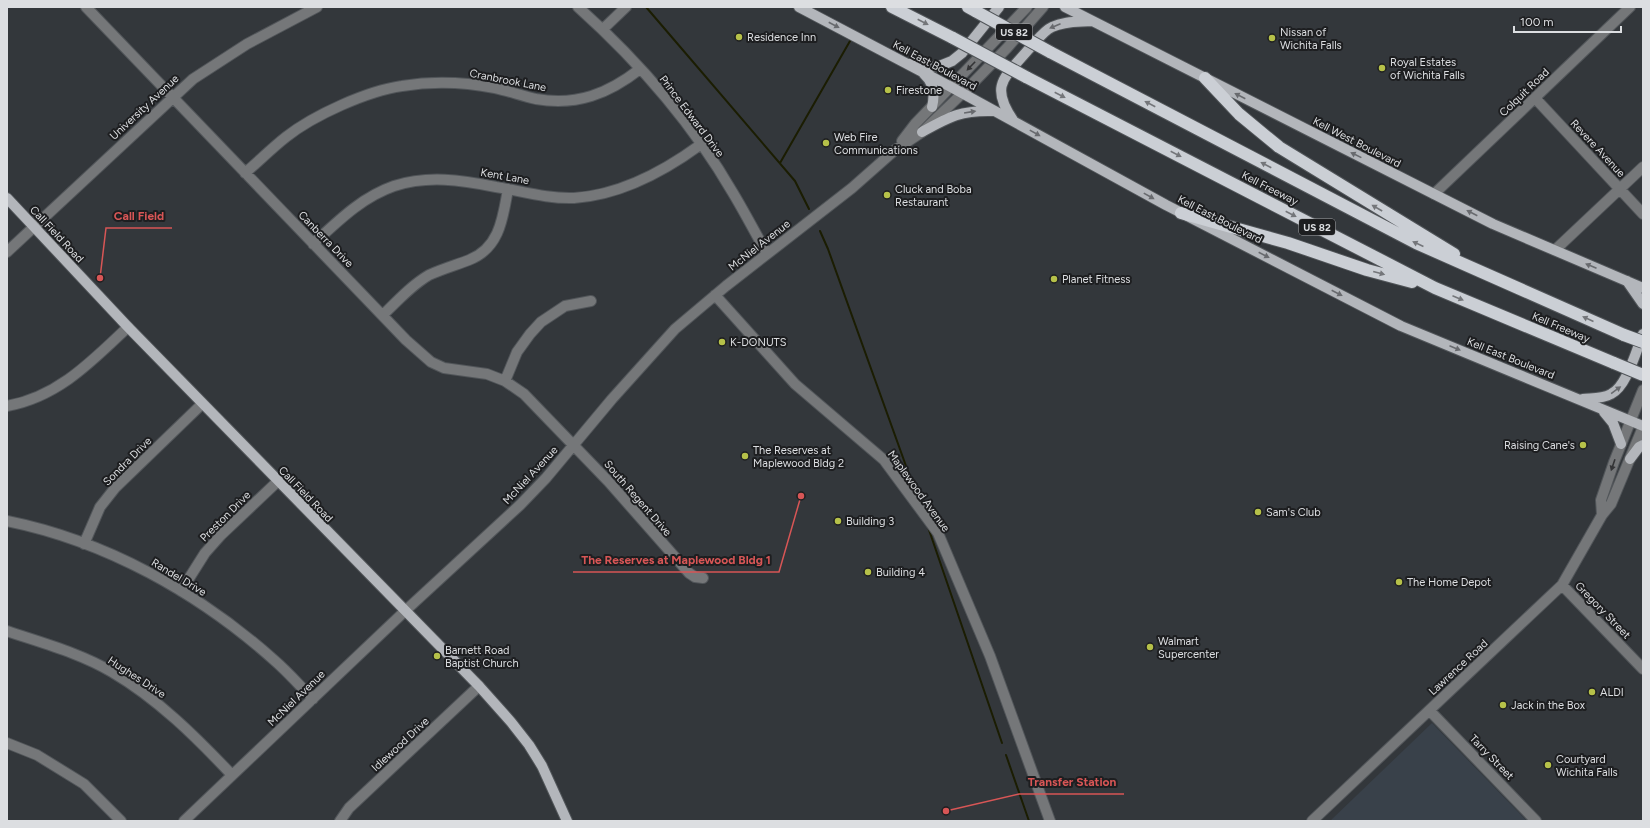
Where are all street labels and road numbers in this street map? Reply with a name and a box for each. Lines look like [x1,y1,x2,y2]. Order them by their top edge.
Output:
road number: US 82 [996,24,1032,40]
street label: Kell East Boulevard [891,38,979,93]
street label: Colquit Road [1497,65,1552,119]
street label: Cranbrook Lane [468,67,547,94]
street label: University Avenue [107,72,181,143]
street label: Prince Edward Drive [657,73,727,160]
street label: Kell West Boulevard [1311,115,1403,170]
street label: Revere Avenue [1568,117,1628,180]
street label: Kent Lane [480,166,530,187]
street label: Kell Freeway [1239,169,1300,208]
street label: Kell East Boulevard [1175,192,1264,246]
street label: Call Field Road [27,203,86,265]
street label: Canberra Drive [295,208,356,270]
street label: McNiel Avenue [726,217,793,274]
road number: US 82 [1299,219,1335,235]
street label: Kell Freeway [1530,309,1592,346]
street label: Kell East Boulevard [1465,335,1556,382]
street label: Sondra Drive [100,434,154,488]
street label: McNiel Avenue [500,444,561,507]
street label: Maplewood Avenue [885,448,952,534]
street label: South Regent Drive [601,458,674,539]
street label: Call Field Road [276,464,336,525]
street label: Preston Drive [197,488,253,544]
street label: Randel Drive [149,556,209,599]
street label: Gregory Street [1572,579,1633,641]
street label: Lawrence Road [1426,637,1490,698]
street label: Hughes Drive [105,654,168,701]
street label: McNiel Avenue [265,668,328,729]
street label: Idlewood Drive [369,715,432,774]
street label: Tarry Street [1467,732,1516,783]

